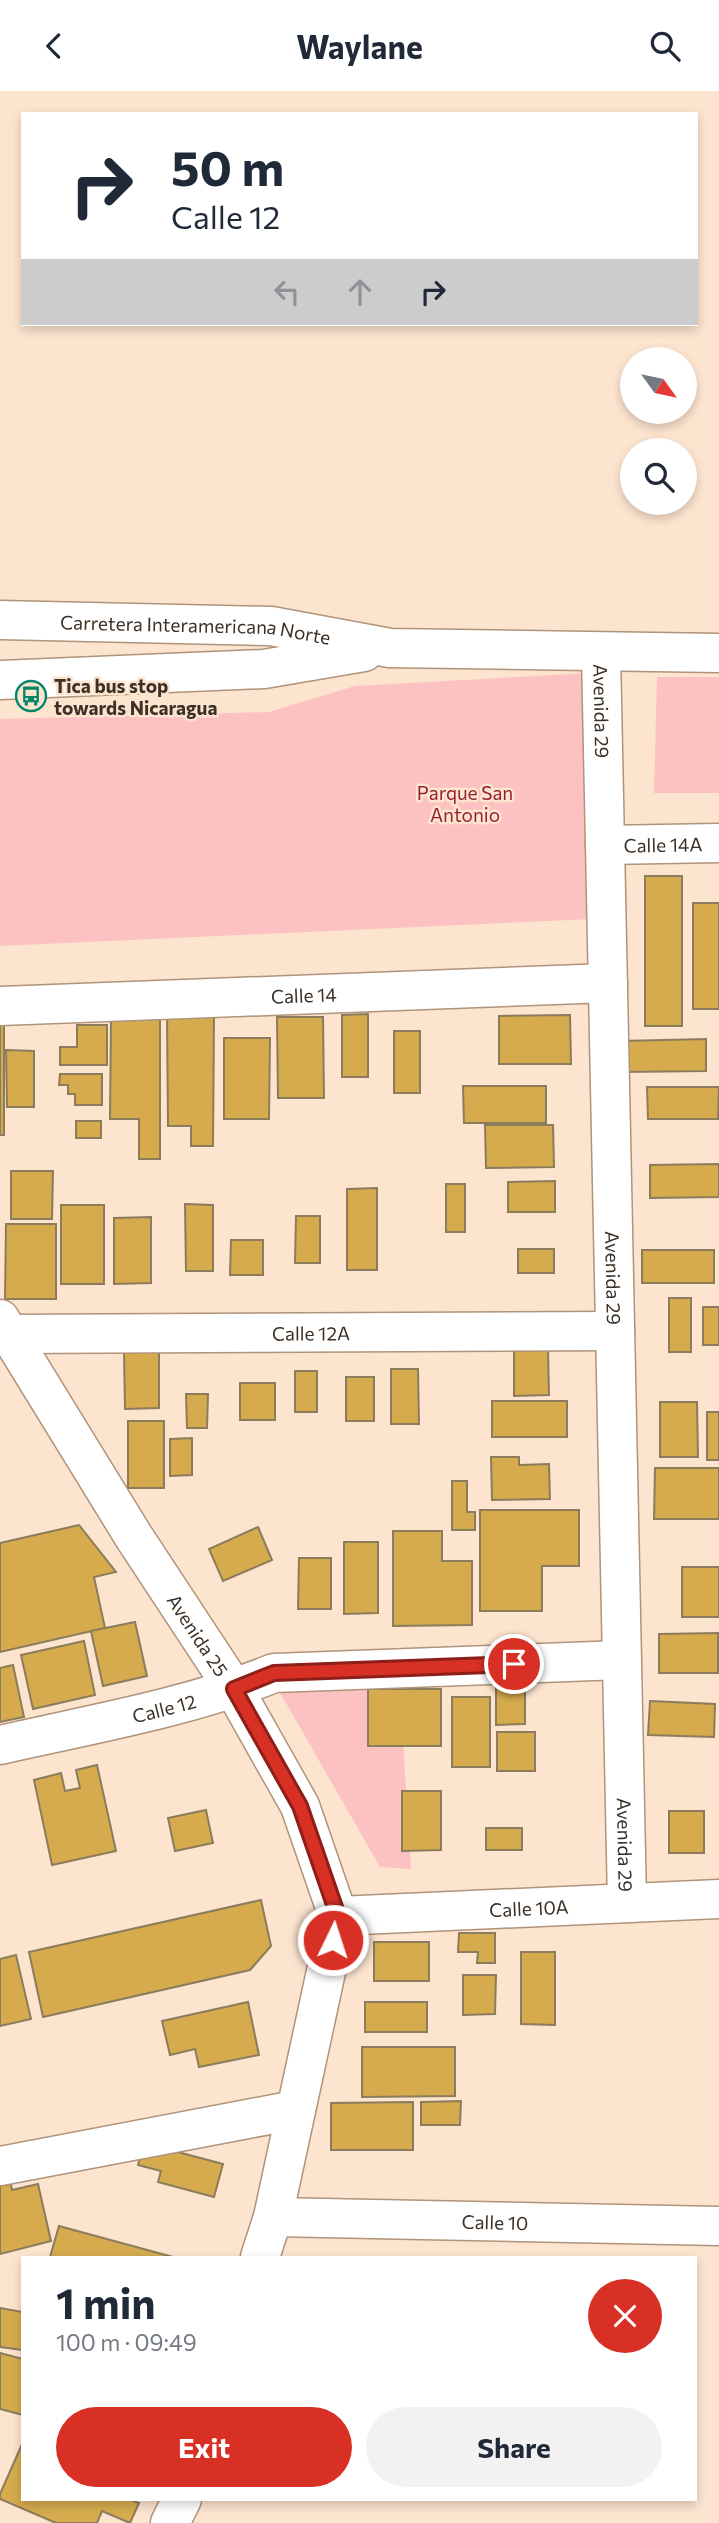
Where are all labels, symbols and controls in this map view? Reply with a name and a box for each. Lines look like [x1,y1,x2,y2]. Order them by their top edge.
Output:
text: Waylane [296,26,423,66]
icon: back [35,27,73,65]
icon: search [646,27,684,65]
text: 50 m [171,136,284,196]
icon: right [56,140,147,231]
text: Calle 12 [171,196,280,236]
icon: left [268,273,306,311]
icon: ahead [341,273,379,311]
icon: right [414,273,452,311]
north arrow [620,347,696,423]
map controls [620,347,697,515]
button: search [620,438,697,515]
street label: Carretera Interamericana Norte [60,610,333,648]
street label: Avenida 29 [590,664,615,758]
place label: Tica bus stop towards Nicaragua [54,674,217,719]
bus stop icon: Tica bus stop towards Nicaragua [14,679,48,713]
park label: Parque San Antonio [417,781,513,826]
street label: Calle 14A [623,832,703,856]
street label: Calle 14 [270,982,337,1007]
street label: Avenida 29 [602,1231,626,1325]
street label: Calle 12A [272,1321,350,1344]
street label: Avenida 25 [163,1589,234,1680]
pin [484,1634,544,1694]
icon: arrive [495,1645,533,1683]
street label: Calle 12 [130,1689,198,1727]
street label: Avenida 29 [613,1797,638,1892]
street label: Calle 10A [489,1894,569,1921]
position arrow [296,1903,370,1977]
street label: Calle 10 [461,2209,529,2234]
text: 1 min [56,2276,156,2328]
button: close [588,2279,662,2353]
text: 100 m · 09:49 [56,2328,197,2356]
button: Exit [56,2407,352,2487]
button: Share [366,2407,662,2487]

